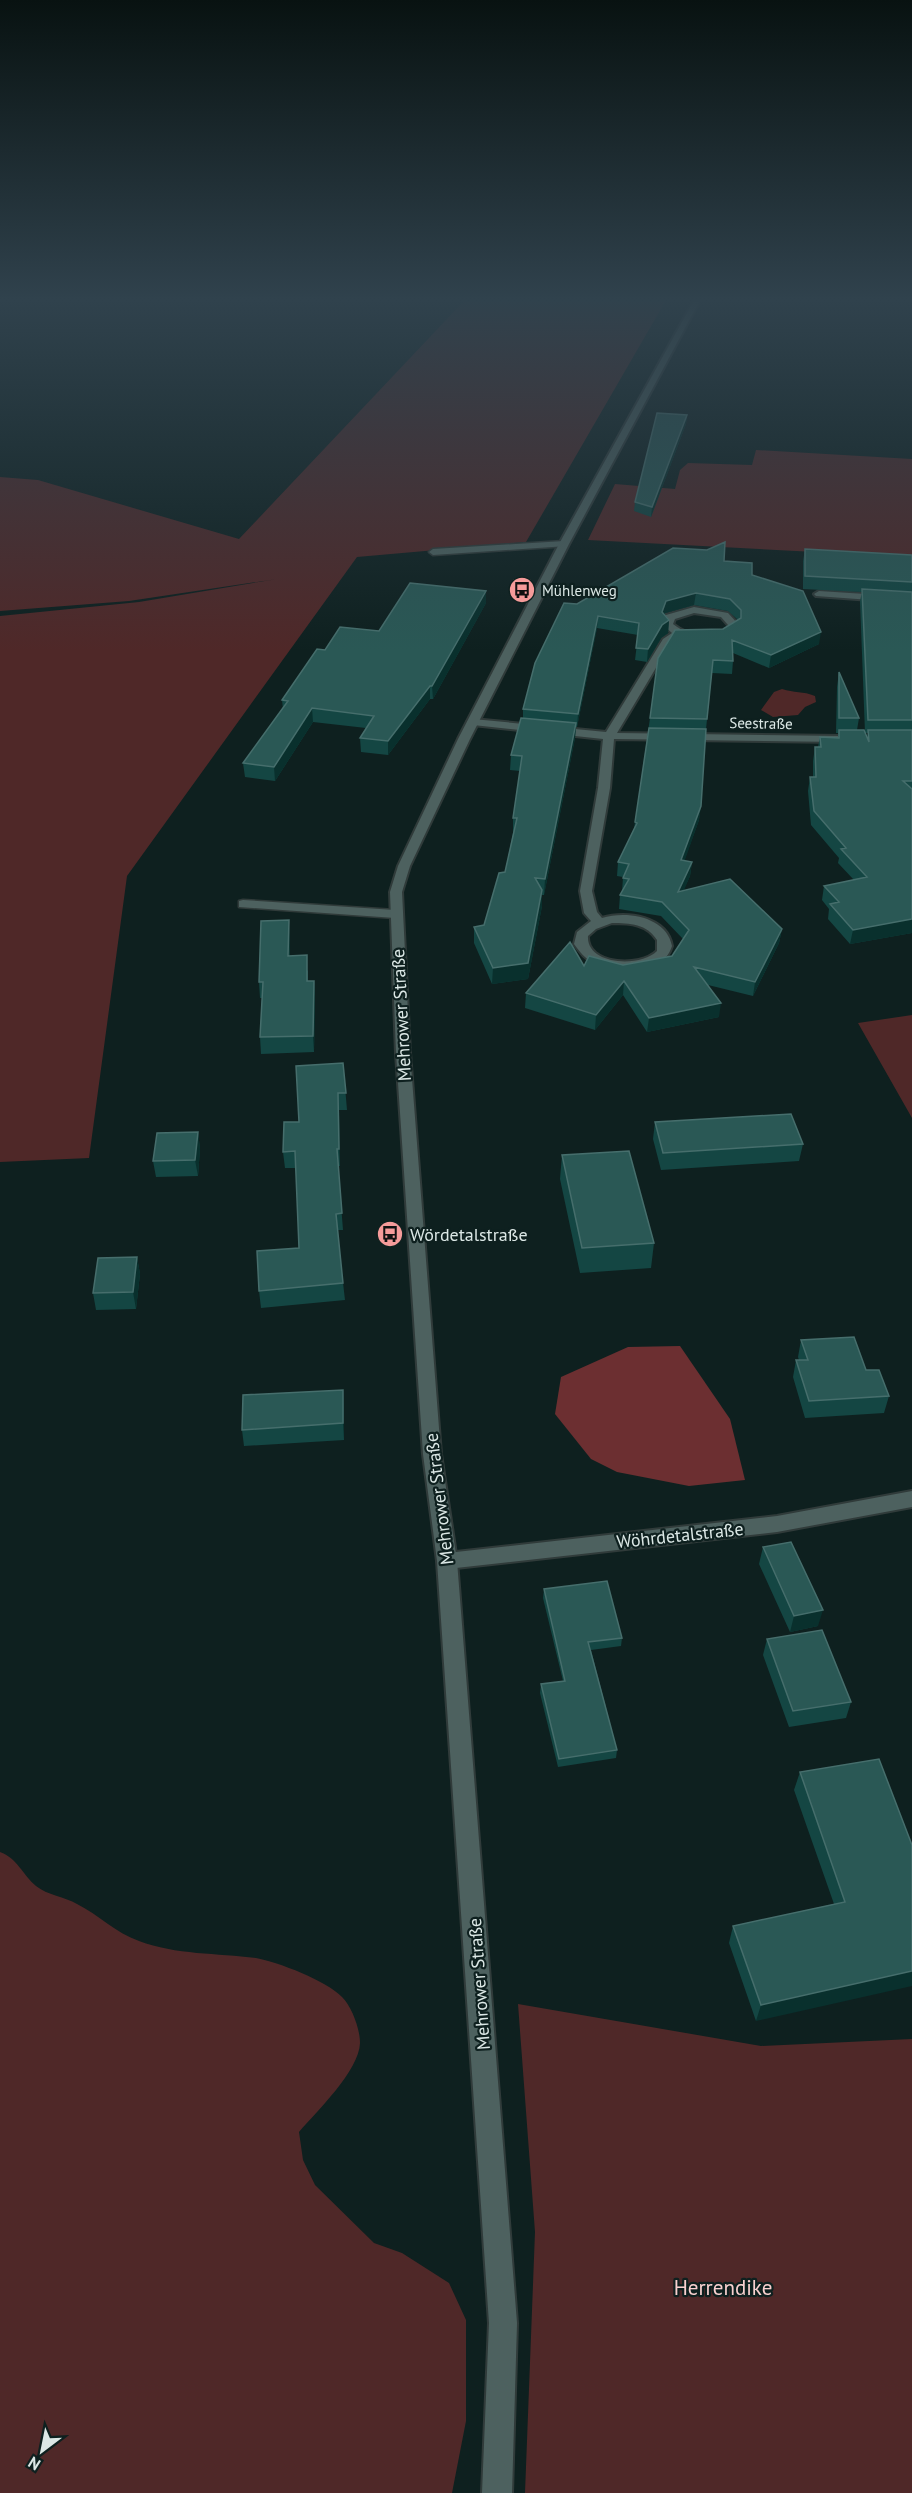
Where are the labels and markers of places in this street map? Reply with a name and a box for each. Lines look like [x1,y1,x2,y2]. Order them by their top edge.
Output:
bus stop icon: Mühlenweg [507,575,537,605]
place label: Mühlenweg [542,581,617,600]
bus stop icon: Wördetalstraße [375,1219,405,1249]
place label: Wördetalstraße [410,1223,528,1246]

